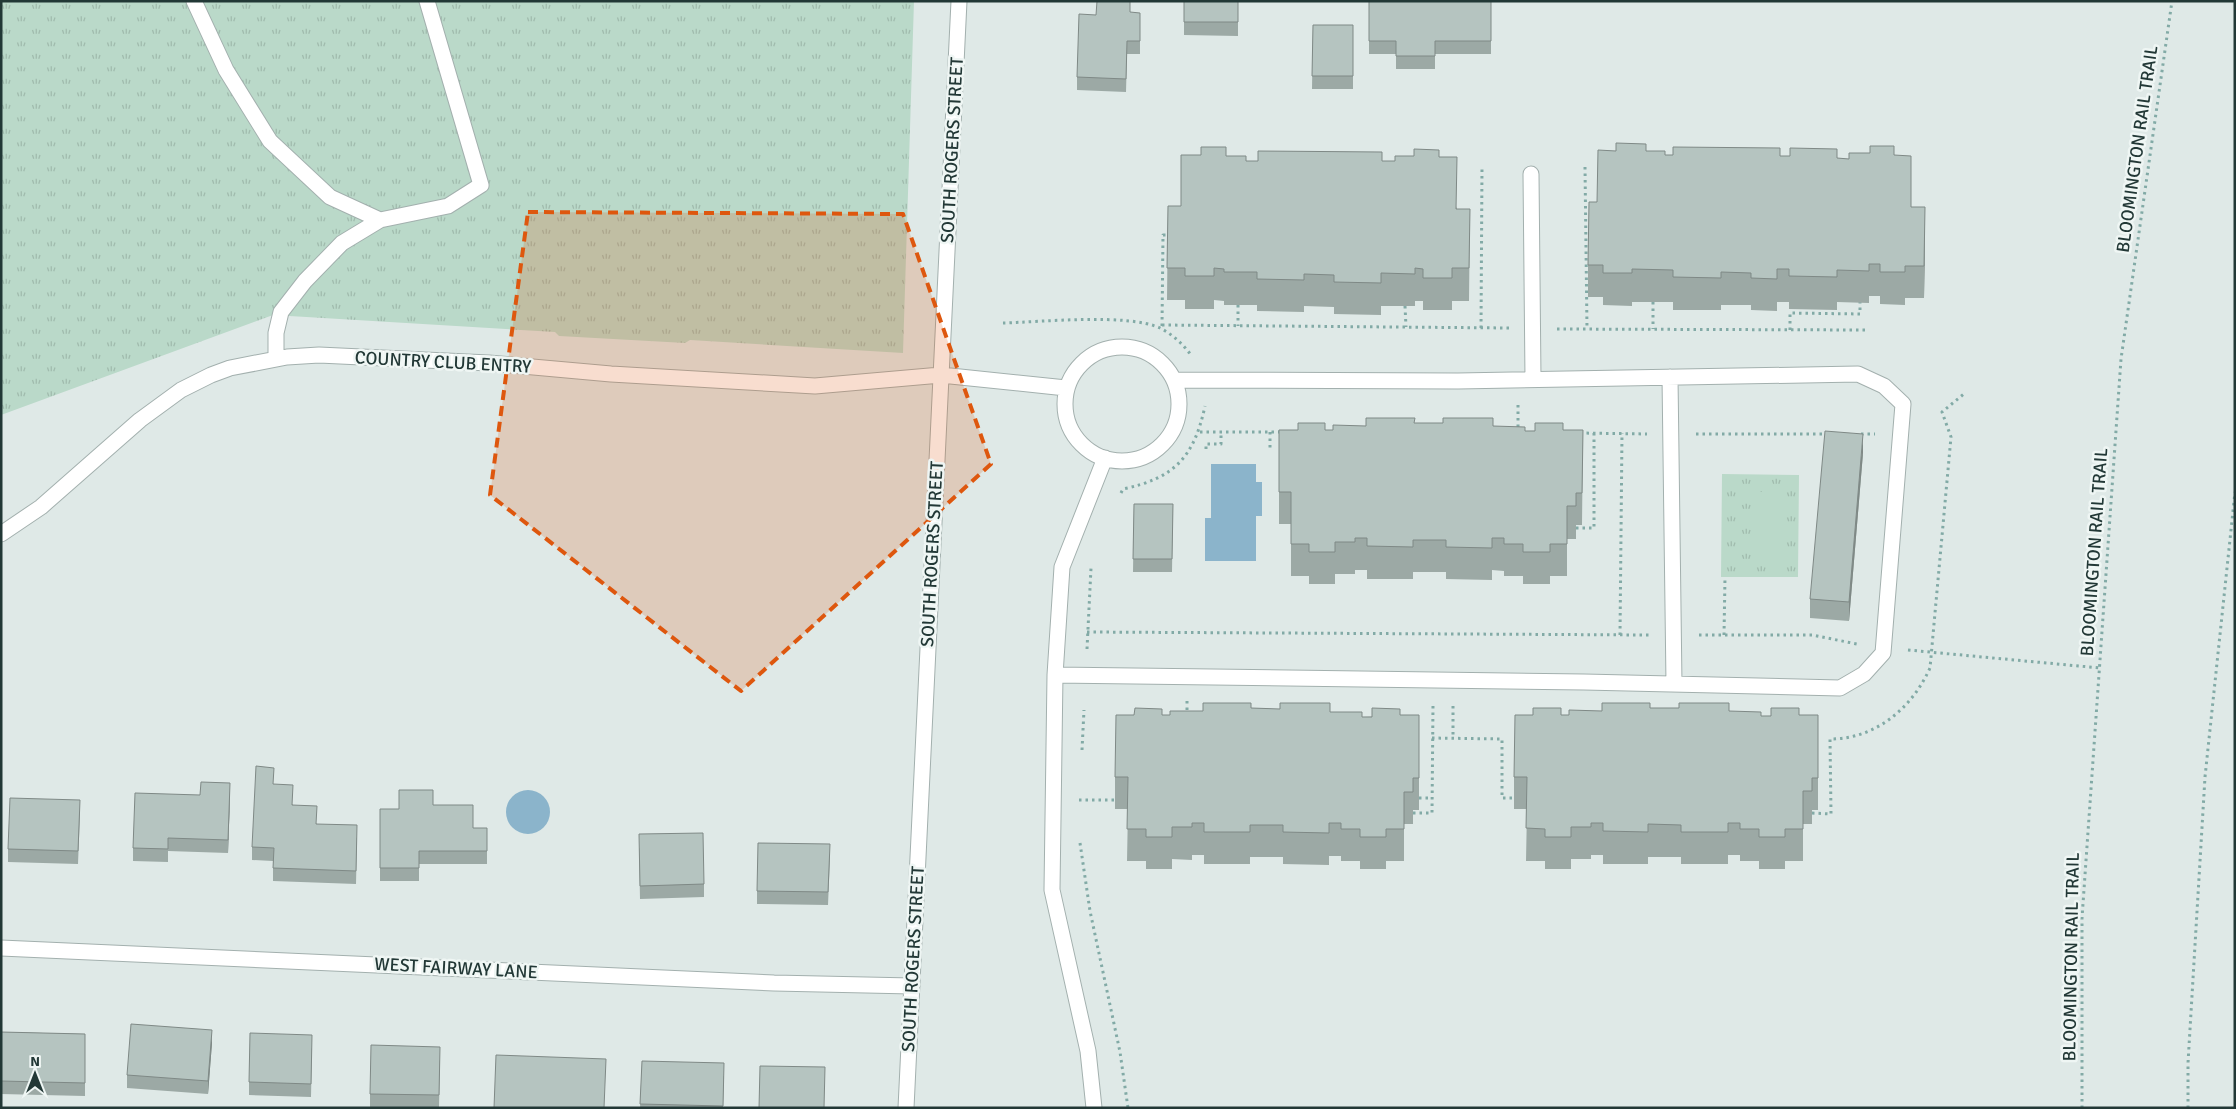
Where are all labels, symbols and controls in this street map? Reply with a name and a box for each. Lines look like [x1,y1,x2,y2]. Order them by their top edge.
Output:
street label: BLOOMINGTON RAIL TRAIL [2112,44,2162,254]
street label: SOUTH ROGERS STREET [936,56,968,244]
street label: COUNTRY CLUB ENTRY [354,346,532,378]
street label: BLOOMINGTON RAIL TRAIL [2076,447,2112,657]
street label: SOUTH ROGERS STREET [916,460,948,648]
street label: BLOOMINGTON RAIL TRAIL [2058,852,2084,1062]
street label: SOUTH ROGERS STREET [897,865,929,1053]
street label: WEST FAIRWAY LANE [374,953,538,983]
north arrow [10,1049,60,1099]
text: N [30,1053,40,1070]

